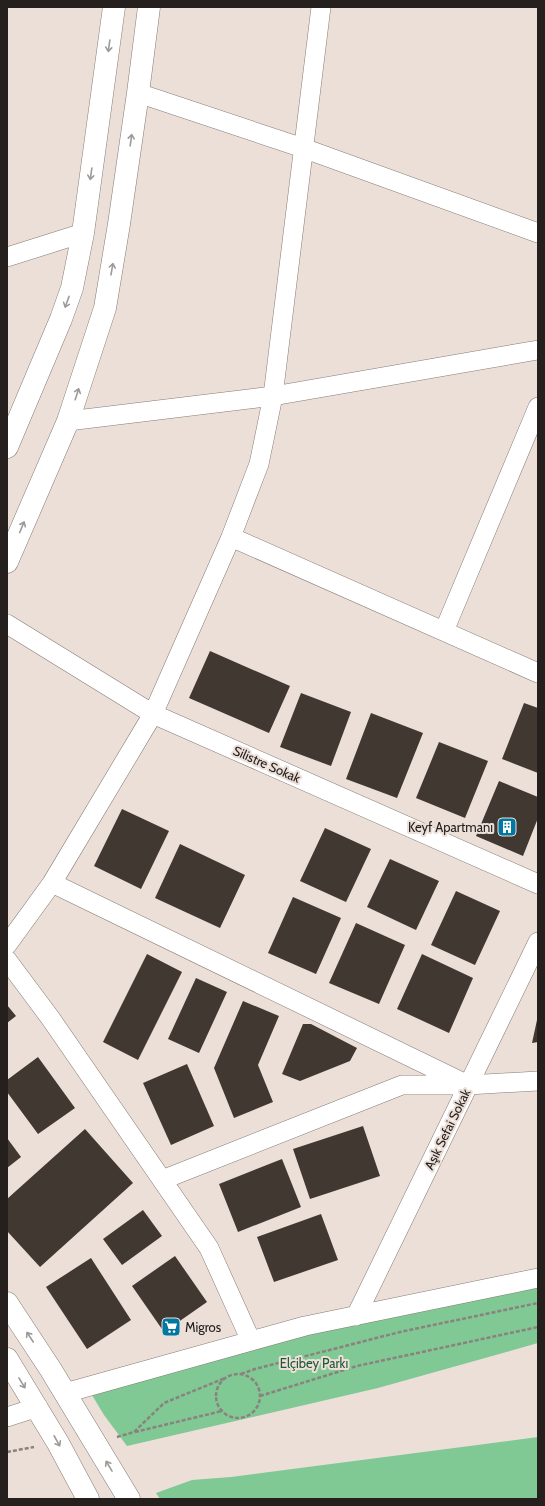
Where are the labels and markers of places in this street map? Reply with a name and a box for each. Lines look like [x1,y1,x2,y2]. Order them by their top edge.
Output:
building icon: Keyf Apartmanı [496,816,518,838]
place label: Keyf Apartmanı [408,819,493,835]
supermarket icon: Migros [160,1316,182,1338]
place label: Migros [185,1319,222,1335]

